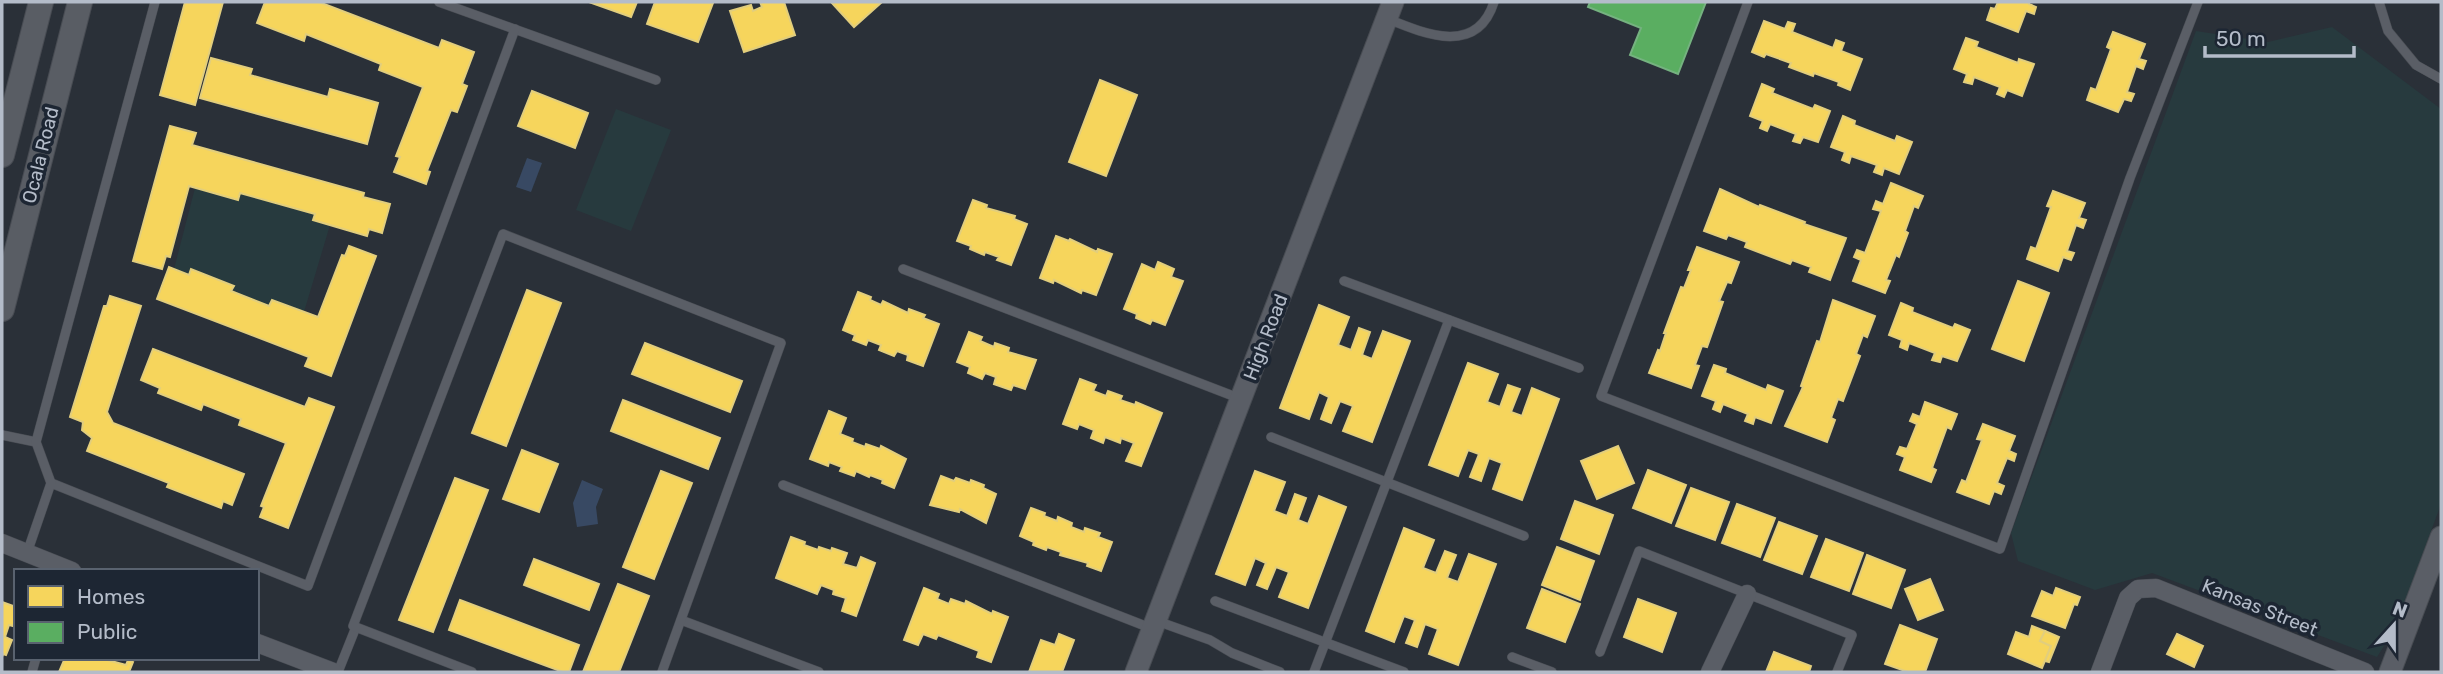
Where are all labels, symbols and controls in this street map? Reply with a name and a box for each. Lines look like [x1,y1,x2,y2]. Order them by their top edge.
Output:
scale bar [2205,14,2354,58]
text: 50 m [2216,26,2266,51]
street label: Ocala Road [17,104,64,206]
street label: High Road [1238,291,1292,384]
legend [14,569,259,660]
street label: Kansas Street [2199,574,2322,641]
text: Homes [77,584,145,609]
north arrow [2359,590,2429,660]
text: N [2389,596,2410,623]
text: Public [77,619,137,644]

